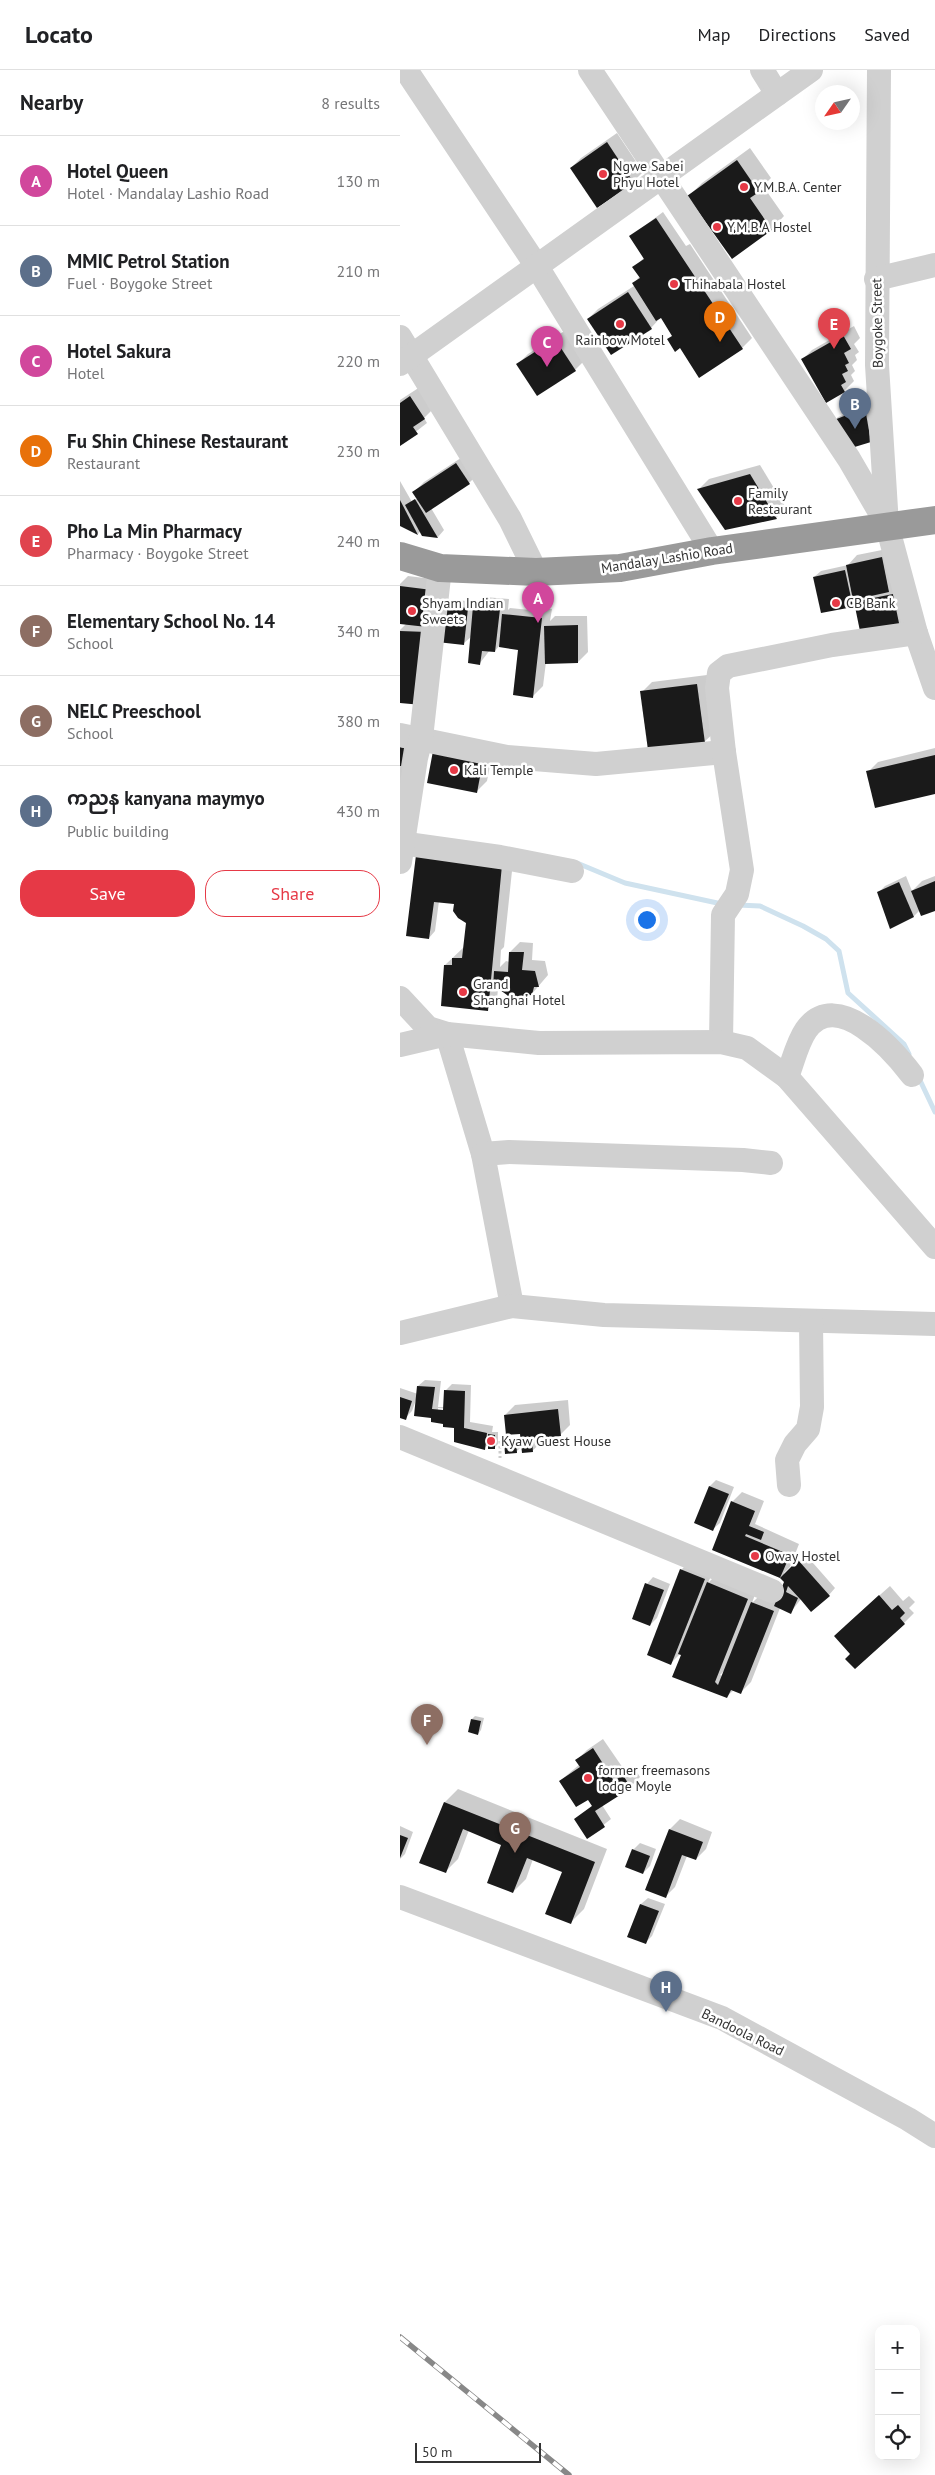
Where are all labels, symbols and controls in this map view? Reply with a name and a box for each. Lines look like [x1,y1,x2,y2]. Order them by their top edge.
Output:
text: Locato [25,19,93,50]
text: Map [698,23,730,46]
text: Directions [758,23,836,46]
text: Saved [864,23,910,46]
north arrow [815,85,860,130]
text: Nearby [20,89,83,116]
text: 8 results [321,93,380,113]
place label: Ngwe Sabei Phyu Hotel [613,157,684,191]
text: Hotel Queen [67,159,168,183]
marker: Ngwe Sabei Phyu Hotel [597,168,609,180]
text: A [31,171,41,191]
text: 130 m [337,171,380,191]
place label: Y.M.B.A. Center [754,178,842,196]
marker: Y.M.B.A. Center [738,181,750,193]
text: Hotel · Mandalay Lashio Road [67,183,269,203]
place label: Y.M.B.A Hostel [727,218,812,236]
marker: Y.M.B.A Hostel [711,221,723,233]
text: MMIC Petrol Station [67,249,230,273]
text: B [31,261,41,281]
text: 210 m [337,261,380,281]
text: Fuel · Boygoke Street [67,273,212,293]
place label: Thihabala Hostel [684,275,786,293]
marker: Thihabala Hostel [668,278,680,290]
street label: Boygoke Street [867,278,887,368]
pin: D [704,301,736,342]
pin: E [818,308,850,349]
marker: Rainbow Motel [614,318,626,330]
pin: C [531,326,563,367]
place label: Rainbow Motel [575,331,665,349]
text: Hotel Sakura [67,339,171,363]
text: C [32,351,40,371]
text: 220 m [337,351,380,371]
text: Hotel [67,363,104,383]
pin: B [839,388,871,429]
text: Fu Shin Chinese Restaurant [67,429,288,453]
text: D [31,441,41,461]
text: 230 m [337,441,380,461]
text: Restaurant [67,453,140,473]
place label: Family Restaurant [748,484,812,518]
marker: Family Restaurant [732,495,744,507]
text: Pho La Min Pharmacy [67,519,242,543]
text: E [32,531,40,551]
text: 240 m [337,531,380,551]
street label: Mandalay Lashio Road [600,539,734,577]
text: Pharmacy · Boygoke Street [67,543,249,563]
pin: A [522,582,554,623]
place label: Shyam Indian Sweets [422,594,503,628]
place label: CB Bank [846,594,896,612]
marker: CB Bank [830,597,842,609]
marker: Shyam Indian Sweets [406,605,418,617]
text: Elementary School No. 14 [67,609,275,633]
text: F [32,621,40,641]
text: 340 m [337,621,380,641]
text: School [67,633,113,653]
text: NELC Preeschool [67,699,201,723]
text: G [31,711,41,731]
text: 380 m [337,711,380,731]
text: School [67,723,113,743]
place label: Kali Temple [464,761,533,779]
marker: Kali Temple [448,764,460,776]
text: ကညန kanyana maymyo [67,786,265,810]
text: H [31,801,41,821]
text: 430 m [337,801,380,821]
text: Public building [67,821,169,841]
button: Save [20,870,195,917]
button: Share [205,870,380,917]
your location [634,907,660,933]
place label: Grand Shanghai Hotel [473,975,565,1009]
marker: Grand Shanghai Hotel [457,986,469,998]
place label: Kyaw Guest House [501,1432,611,1450]
marker: Kyaw Guest House [485,1435,497,1447]
place label: Oway Hostel [765,1547,840,1565]
marker: Oway Hostel [749,1550,761,1562]
pin: F [411,1704,443,1745]
place label: former freemasons lodge Moyle [598,1761,710,1795]
marker: former freemasons lodge Moyle [582,1772,594,1784]
pin: G [499,1812,531,1853]
pin: H [650,1971,682,2012]
street label: Bandoola Road [699,2004,787,2060]
map controls [875,2325,920,2460]
button: + [875,2325,920,2370]
button: − [875,2370,920,2415]
button: locate [875,2415,920,2460]
scale bar [415,2440,541,2463]
text: 50 m [422,2443,452,2461]

